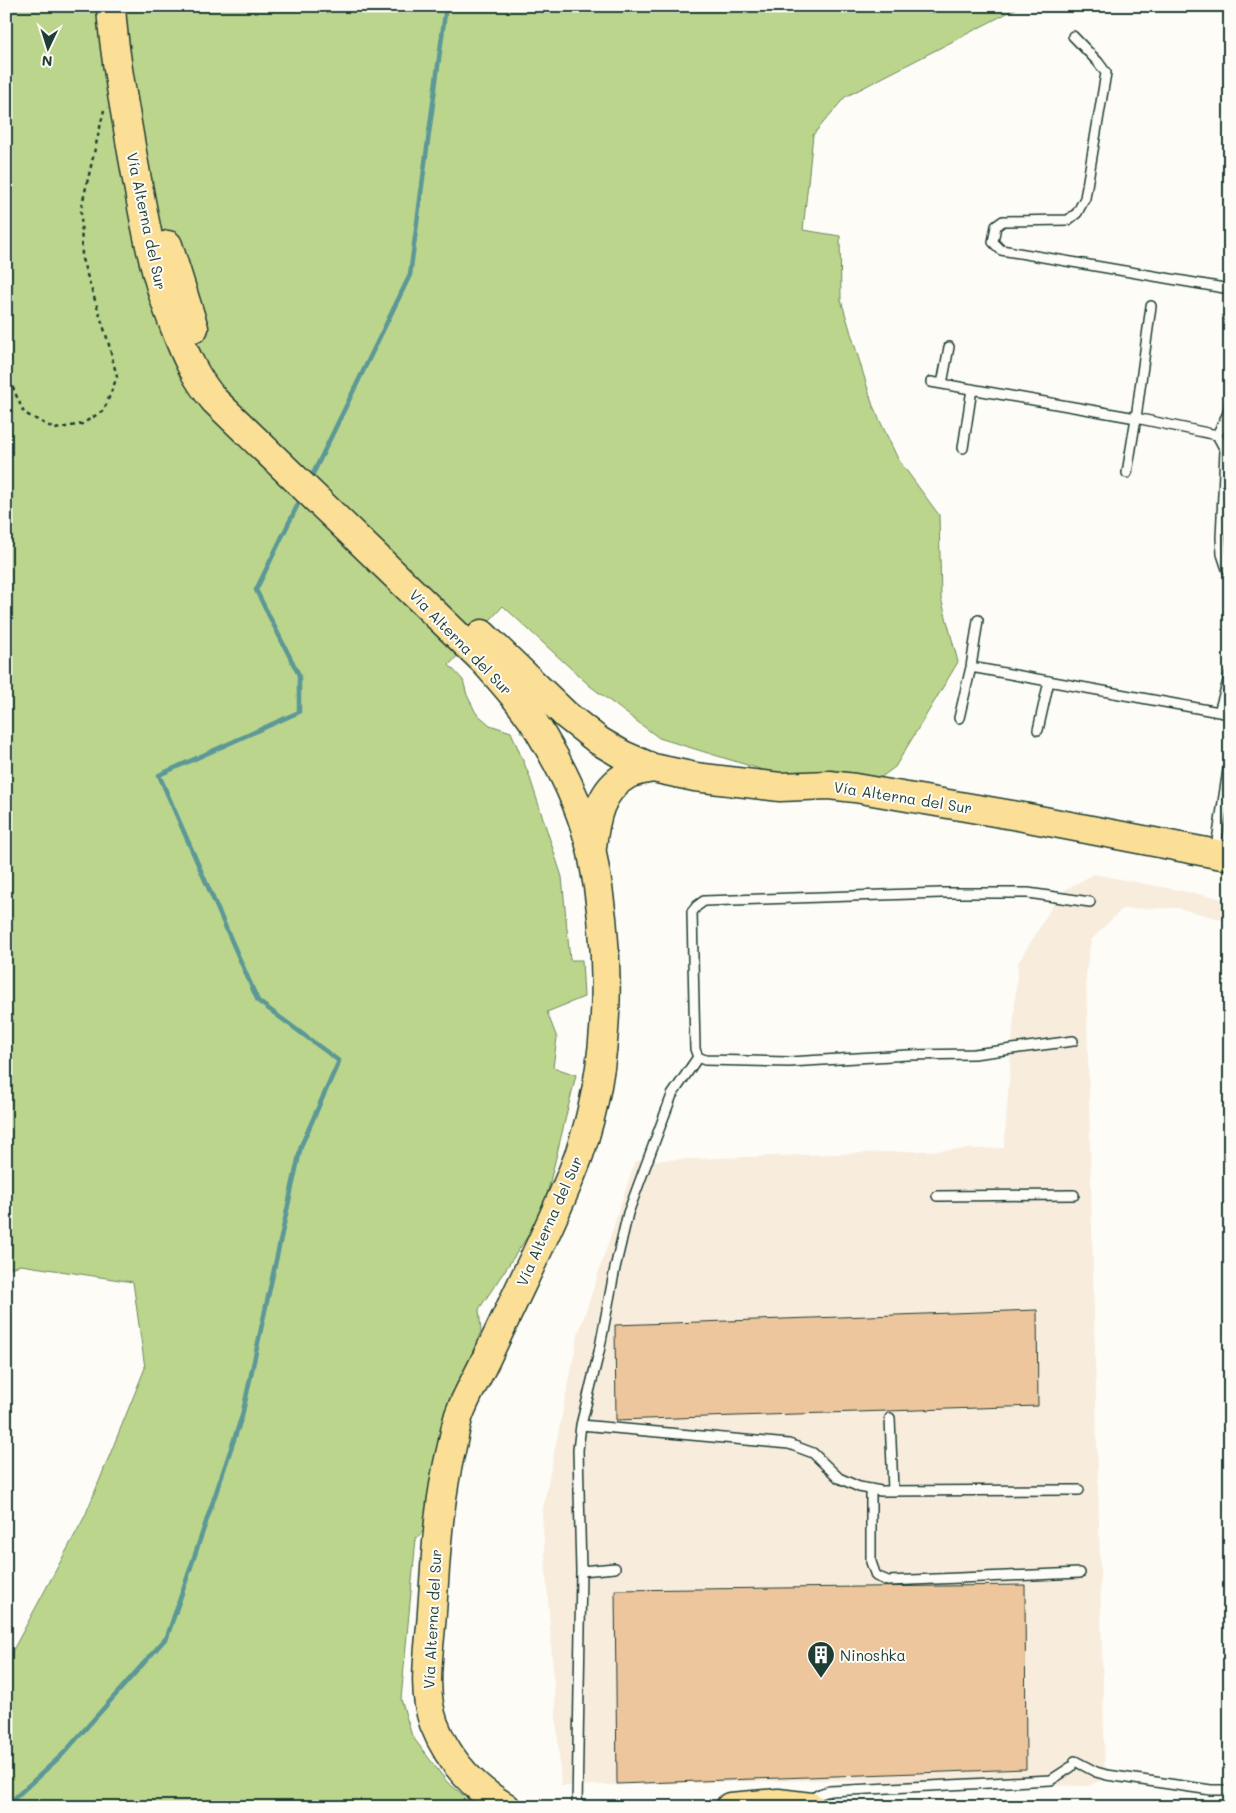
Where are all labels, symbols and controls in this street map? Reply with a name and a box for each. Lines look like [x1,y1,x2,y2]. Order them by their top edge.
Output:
north arrow [22,22,72,72]
text: N [41,52,53,71]
street label: Vía Alterna del Sur [123,150,171,292]
street label: Vía Alterna del Sur [405,585,517,699]
street label: Vía Alterna del Sur [832,776,974,818]
street label: Vía Alterna del Sur [511,1153,587,1289]
street label: Vía Alterna del Sur [418,1549,446,1689]
building icon: Ninoshka [806,1640,836,1679]
place label: Ninoshka [840,1645,906,1665]

